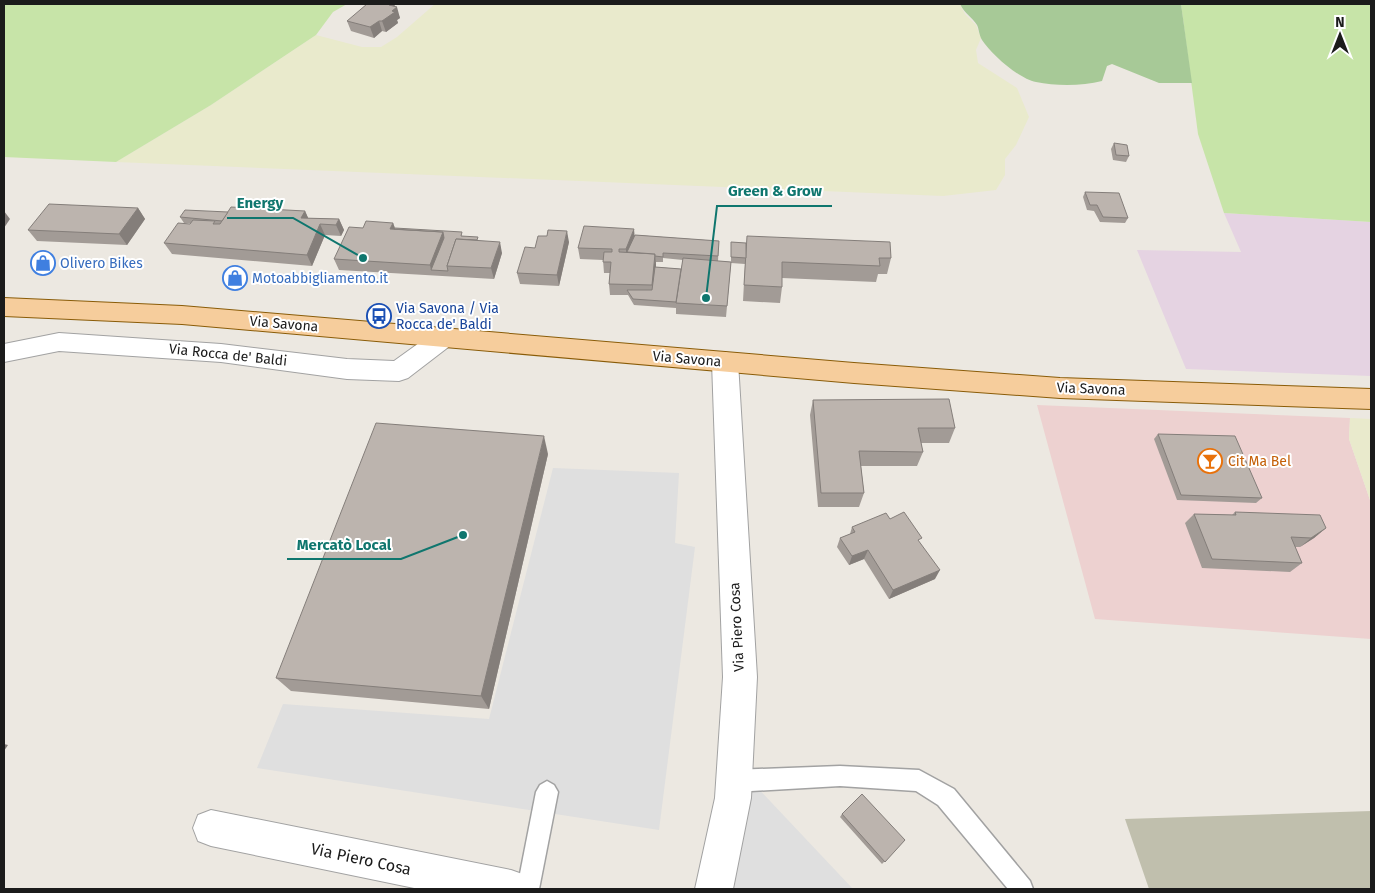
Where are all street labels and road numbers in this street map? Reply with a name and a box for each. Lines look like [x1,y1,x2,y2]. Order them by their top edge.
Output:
street label: Via Savona [249,313,319,335]
street label: Via Rocca de' Baldi [168,340,288,370]
street label: Via Savona [652,348,722,370]
street label: Via Savona [1056,379,1126,399]
street label: Via Piero Cosa [726,582,748,672]
street label: Via Piero Cosa [309,839,413,879]

